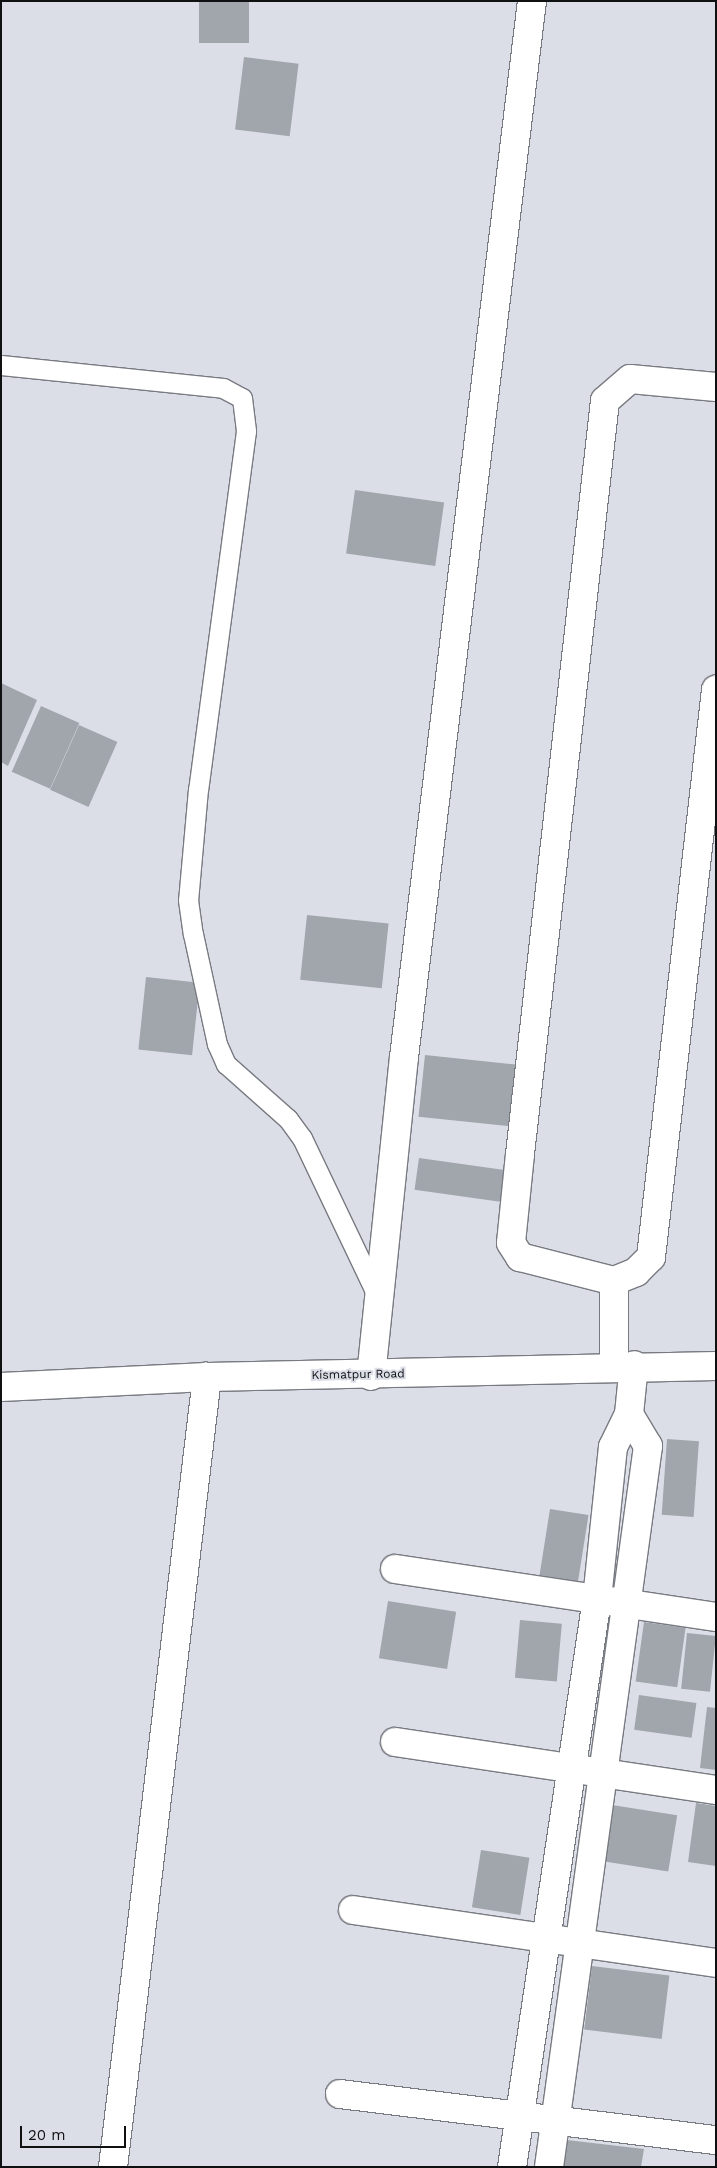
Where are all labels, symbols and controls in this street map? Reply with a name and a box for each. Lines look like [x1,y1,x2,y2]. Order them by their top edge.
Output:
street label: Kismatpur Road [311,1367,405,1383]
scale bar [22,2116,129,2148]
text: 20 m [28,2126,66,2144]

